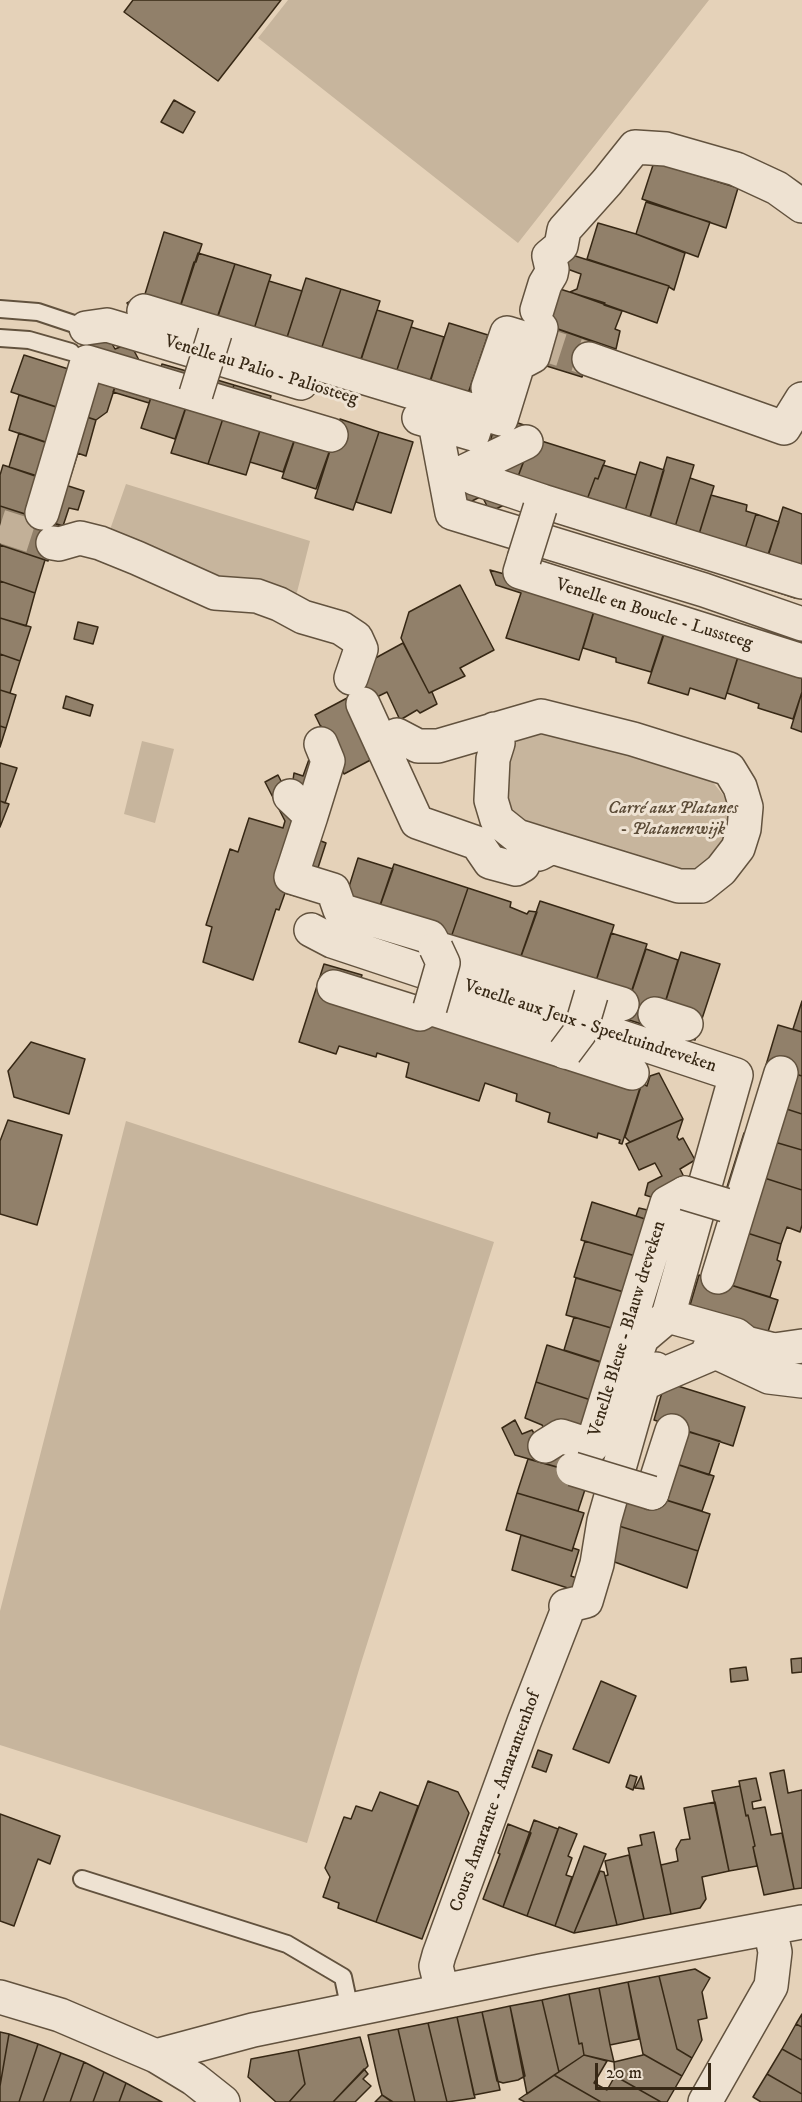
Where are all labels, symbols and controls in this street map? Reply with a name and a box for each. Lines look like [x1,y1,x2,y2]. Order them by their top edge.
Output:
street label: Venelle au Palio - Paliosteeg [162,331,360,411]
street label: Venelle en Boucle - Lussteeg [553,575,755,655]
park label: Carré aux Platanes - Platanenwijk [608,798,738,840]
street label: Venelle aux Jeux - Speeltuindreveken [461,976,719,1078]
street label: Venelle Bleue - Blauw dreveken [585,1219,671,1439]
street label: Cours Amarante - Amarantenhof [446,1689,546,1915]
scale bar [598,2051,714,2089]
text: 20 m [606,2062,642,2084]

